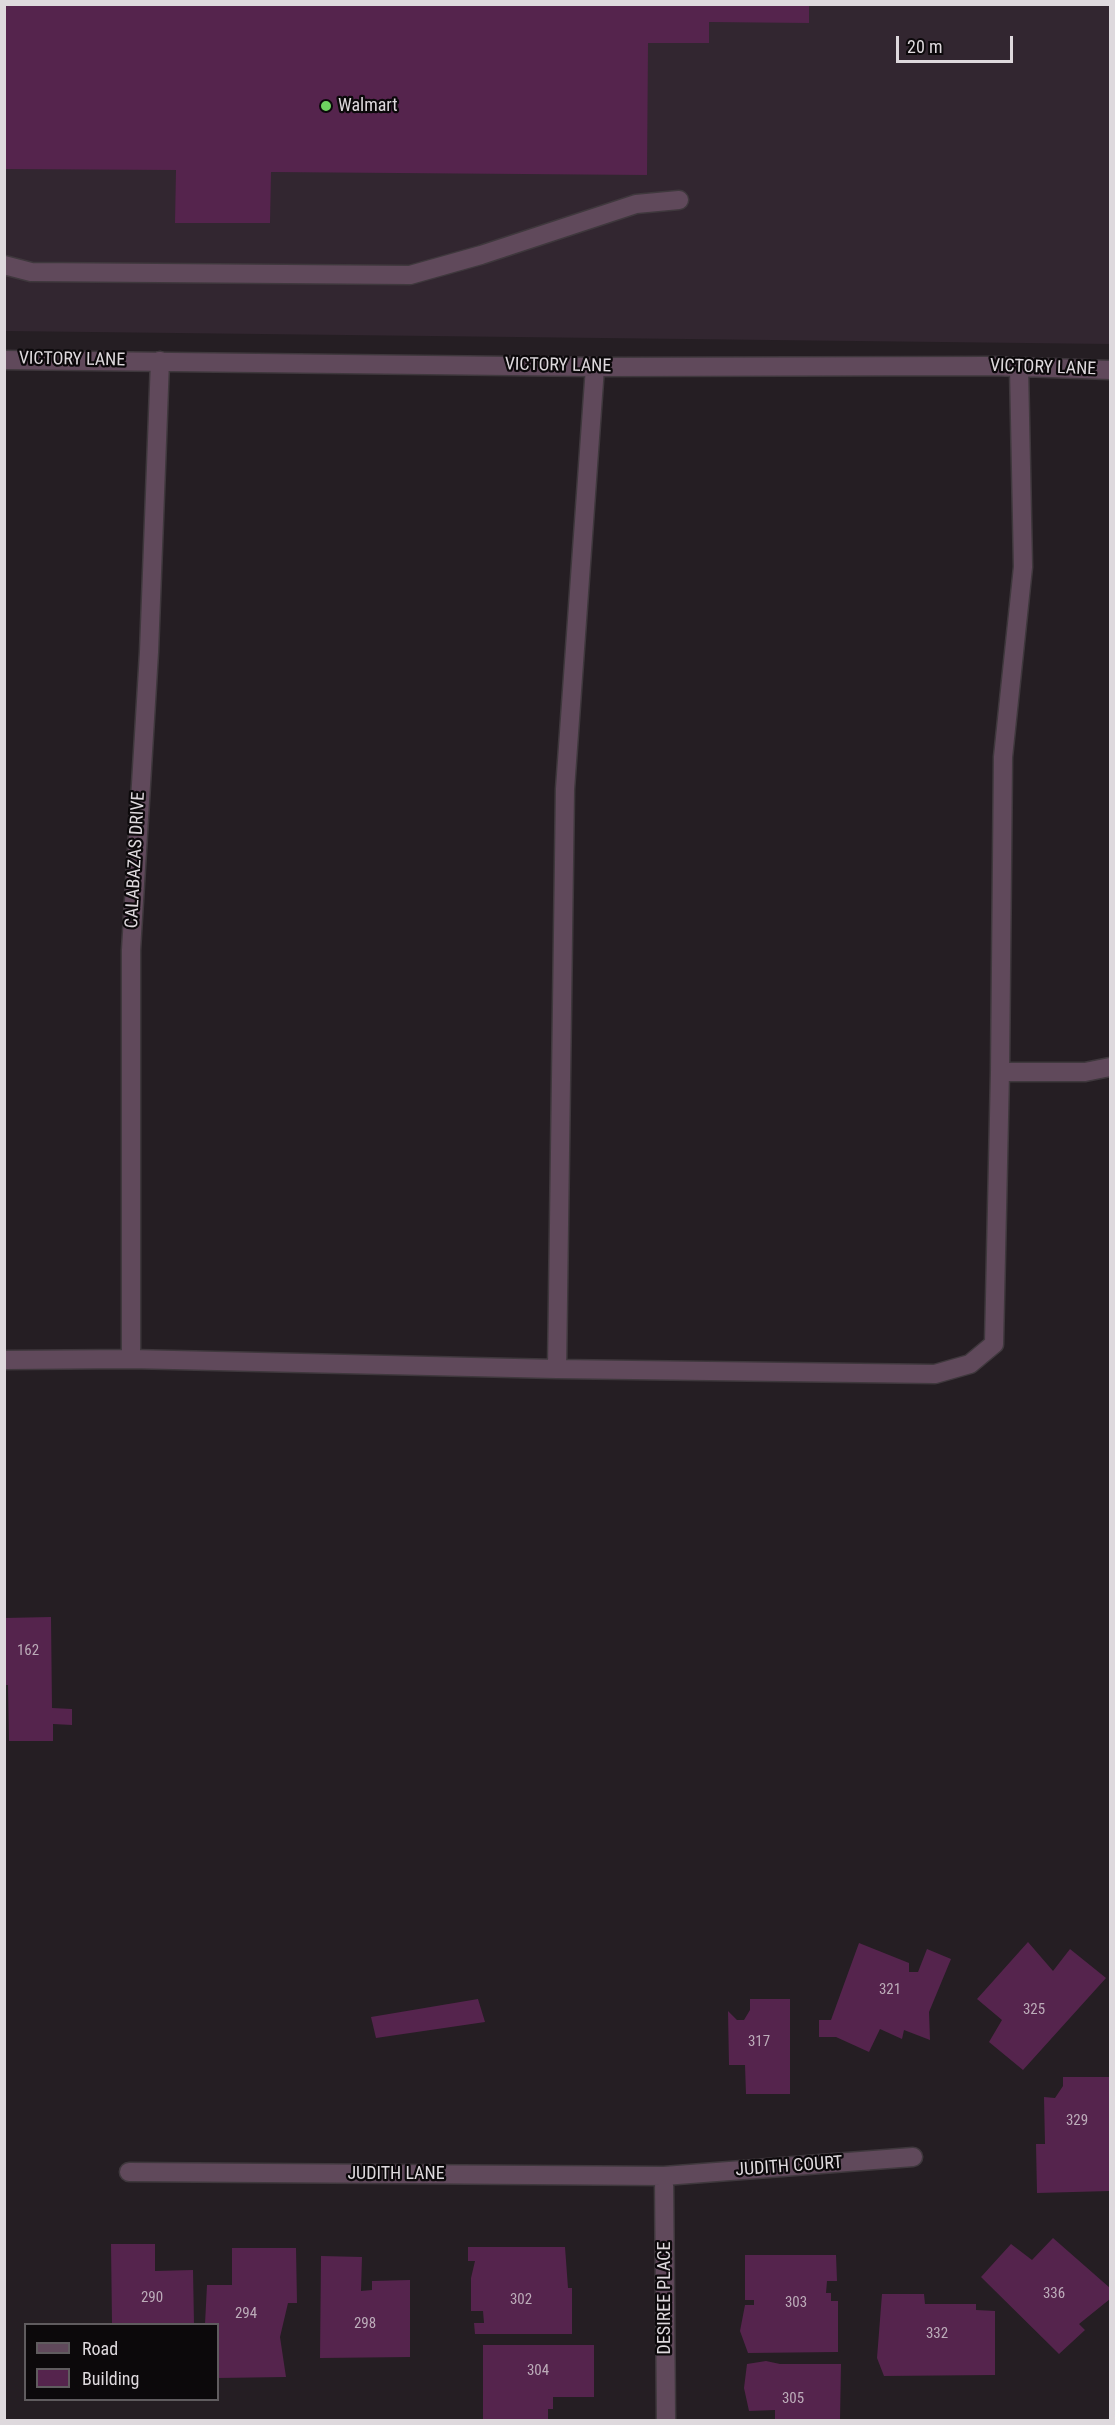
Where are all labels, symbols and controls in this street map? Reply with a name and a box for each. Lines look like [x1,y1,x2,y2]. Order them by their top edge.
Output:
scale bar [899,24,1016,62]
text: 20 m [907,36,942,57]
place label: Walmart [338,95,398,117]
marker: Walmart [319,99,333,113]
street label: VICTORY LANE [19,348,125,372]
street label: VICTORY LANE [505,354,611,378]
street label: VICTORY LANE [989,355,1097,381]
street label: CALABAZAS DRIVE [122,791,150,929]
house number: 162 [17,1642,39,1660]
house number: 321 [879,1981,901,1999]
house number: 325 [1023,2001,1045,2019]
house number: 317 [748,2033,770,2051]
house number: 329 [1066,2112,1088,2130]
street label: JUDITH COURT [735,2152,843,2182]
street label: JUDITH LANE [347,2163,445,2185]
street label: DESIREE PLACE [654,2242,676,2354]
house number: 336 [1043,2285,1065,2303]
house number: 290 [141,2289,163,2307]
house number: 302 [510,2291,532,2309]
house number: 303 [785,2294,807,2312]
house number: 294 [235,2305,257,2323]
house number: 298 [354,2315,376,2333]
legend [24,2323,219,2401]
house number: 332 [926,2325,948,2343]
text: Road [82,2338,118,2359]
house number: 304 [527,2362,549,2380]
text: Building [82,2368,139,2389]
house number: 305 [782,2390,804,2408]

